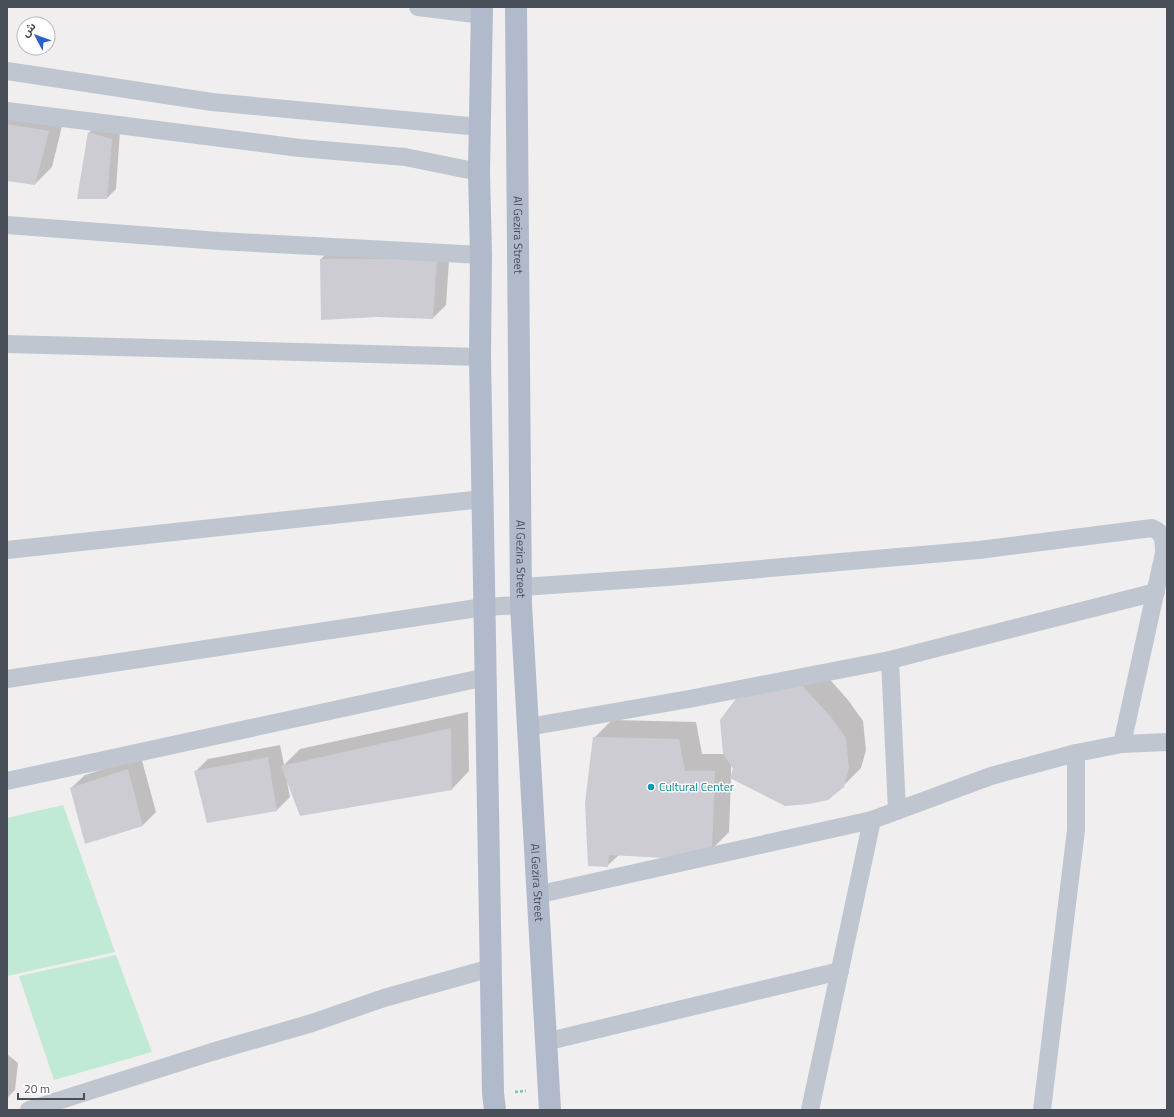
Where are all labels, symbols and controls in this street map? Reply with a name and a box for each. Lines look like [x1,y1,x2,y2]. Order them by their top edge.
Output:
north arrow [16,16,56,56]
text: ش [17,19,39,40]
street label: Al Gezira Street [509,196,528,275]
street label: Al Gezira Street [511,520,531,599]
place label: Cultural Center [659,777,734,796]
marker: Cultural Center [646,782,656,792]
street label: Al Gezira Street [526,843,549,923]
scale bar [18,1075,84,1101]
text: 20 m [24,1079,50,1098]

